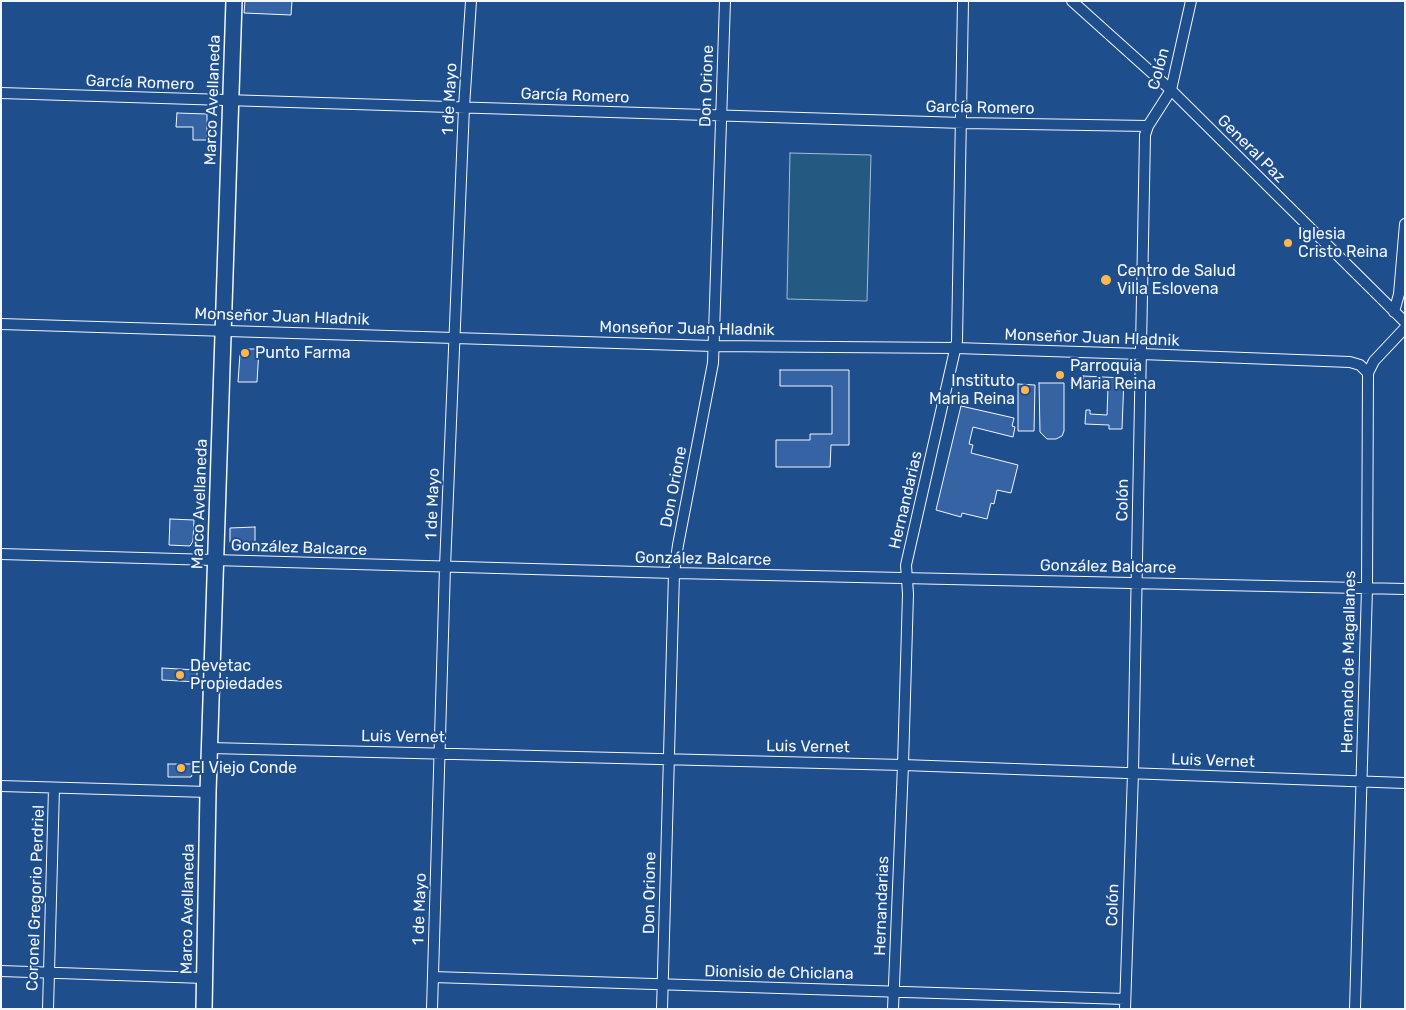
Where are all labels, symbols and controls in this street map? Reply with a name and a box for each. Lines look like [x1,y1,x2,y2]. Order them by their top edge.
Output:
street label: Marco Avellaneda [201,34,225,166]
street label: Don Orione [696,44,718,128]
street label: Colón [1144,46,1174,92]
street label: 1 de Mayo [439,62,461,136]
street label: García Romero [85,72,195,94]
street label: García Romero [520,85,630,107]
street label: García Romero [925,97,1035,119]
street label: General Paz [1213,111,1289,187]
place label: Iglesia Cristo Reina [1298,224,1388,262]
marker: Iglesia Cristo Reina [1282,237,1294,249]
place label: Centro de Salud Villa Eslovena [1117,261,1236,299]
marker: Centro de Salud Villa Eslovena [1099,273,1113,287]
street label: Monseñor Juan Hladnik [194,304,370,330]
street label: Monseñor Juan Hladnik [599,318,775,340]
street label: Monseñor Juan Hladnik [1004,325,1180,351]
place label: Punto Farma [255,343,351,363]
marker: Punto Farma [239,347,251,359]
place label: Parroquia Maria Reina [1070,356,1156,394]
marker: Parroquia Maria Reina [1054,369,1066,381]
place label: Instituto Maria Reina [929,371,1015,409]
marker: Instituto Maria Reina [1019,384,1031,396]
street label: Marco Avellaneda [188,438,212,570]
street label: Don Orione [657,445,691,529]
street label: Hernandarias [885,449,927,551]
street label: 1 de Mayo [422,468,444,540]
street label: Colón [1113,479,1133,521]
street label: González Balcarce [230,536,368,560]
street label: González Balcarce [635,548,771,570]
street label: González Balcarce [1040,556,1176,578]
street label: Hernando de Magallanes [1338,570,1360,754]
place label: Devetac Propiedades [190,656,283,694]
marker: Devetac Propiedades [174,669,186,681]
street label: Luis Vernet [361,727,445,747]
street label: Luis Vernet [766,737,850,757]
street label: Luis Vernet [1171,750,1255,772]
place label: El Viejo Conde [191,758,297,778]
marker: El Viejo Conde [175,762,187,774]
street label: Coronel Gregorio Perdriel [23,805,49,991]
street label: Marco Avellaneda [177,843,199,975]
street label: Don Orione [640,852,660,934]
street label: Hernandarias [871,856,893,956]
street label: 1 de Mayo [409,873,431,945]
street label: Colón [1103,883,1123,927]
street label: Dionisio de Chiclana [704,962,854,984]

